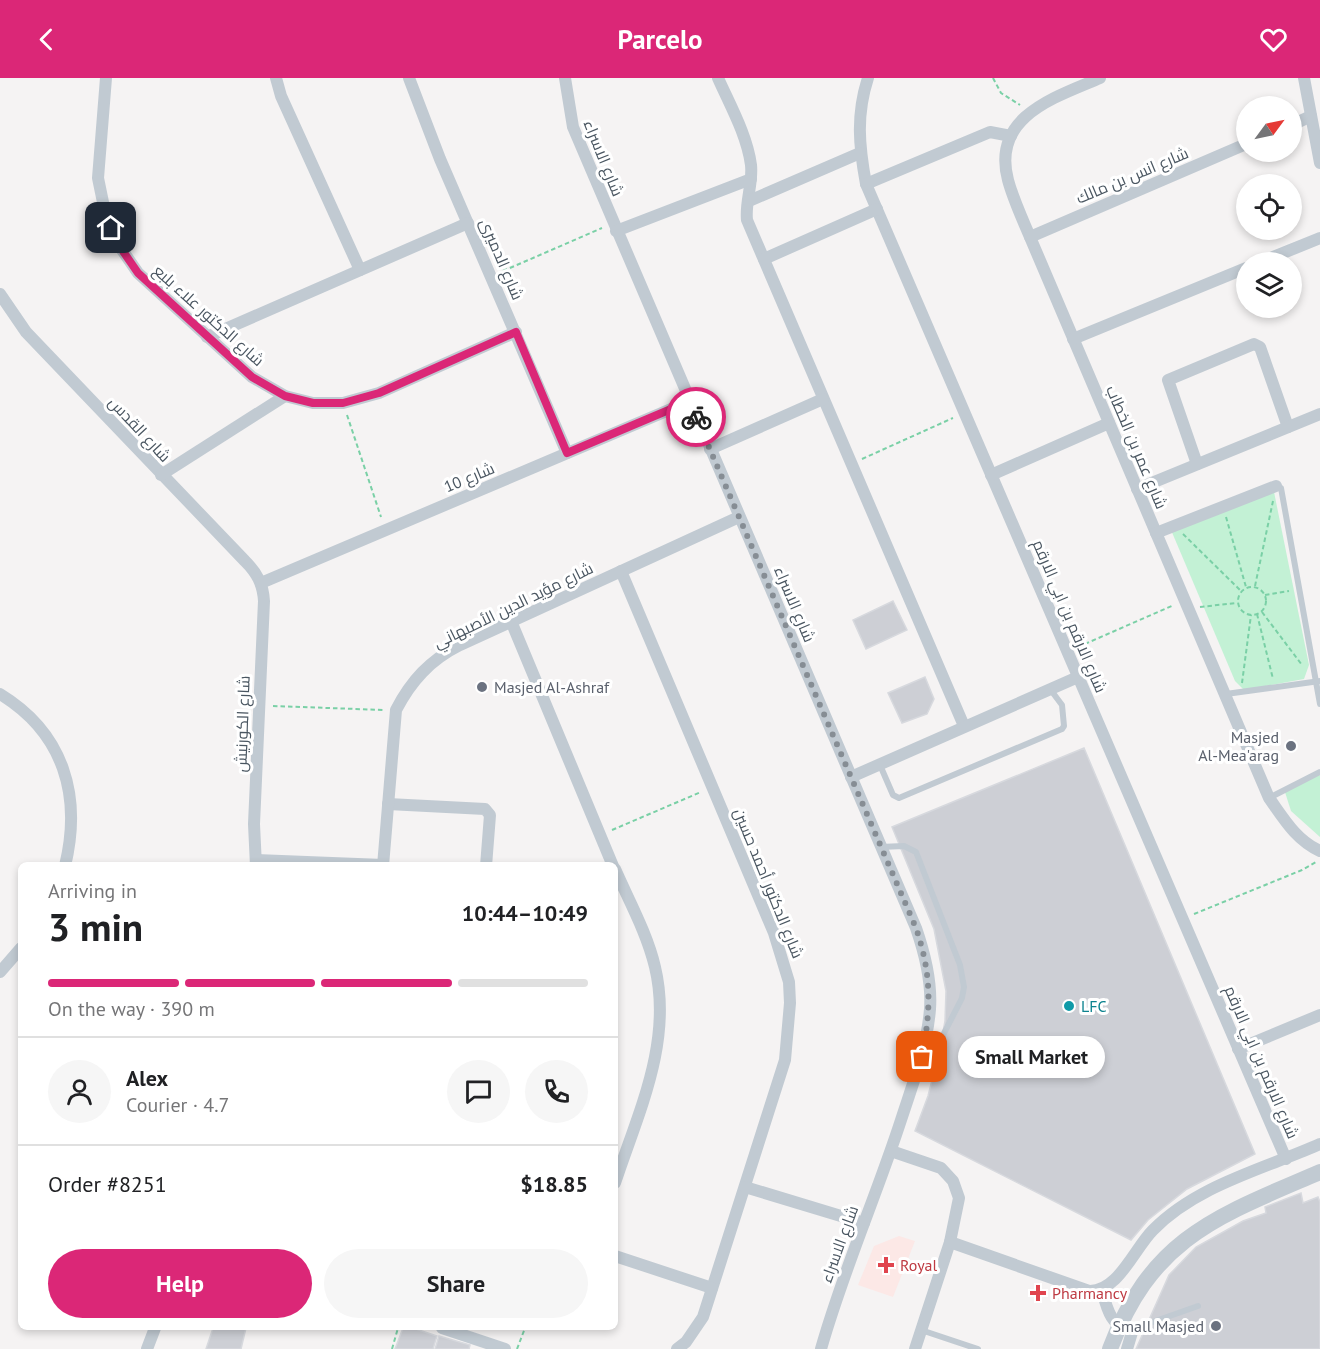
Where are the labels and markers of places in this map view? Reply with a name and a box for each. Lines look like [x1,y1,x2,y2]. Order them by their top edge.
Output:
pin [85,202,136,253]
place label: Masjed Al-Ashraf [494,677,610,697]
marker: Masjed Al-Ashraf [475,680,489,694]
place label: Masjed Al-Mea'arag [1198,727,1279,765]
marker: Masjed Al-Mea'arag [1284,739,1298,753]
place label: LFC [1081,996,1107,1016]
marker: LFC [1062,999,1076,1013]
pin [896,1031,947,1082]
callout: Small Market [958,1036,1105,1078]
place label: Royal [900,1255,938,1275]
marker: Royal [877,1256,895,1274]
place label: Pharmancy [1052,1283,1128,1303]
marker: Pharmancy [1029,1284,1047,1302]
place label: Small Masjed [1113,1316,1204,1336]
marker: Small Masjed [1209,1319,1223,1333]

